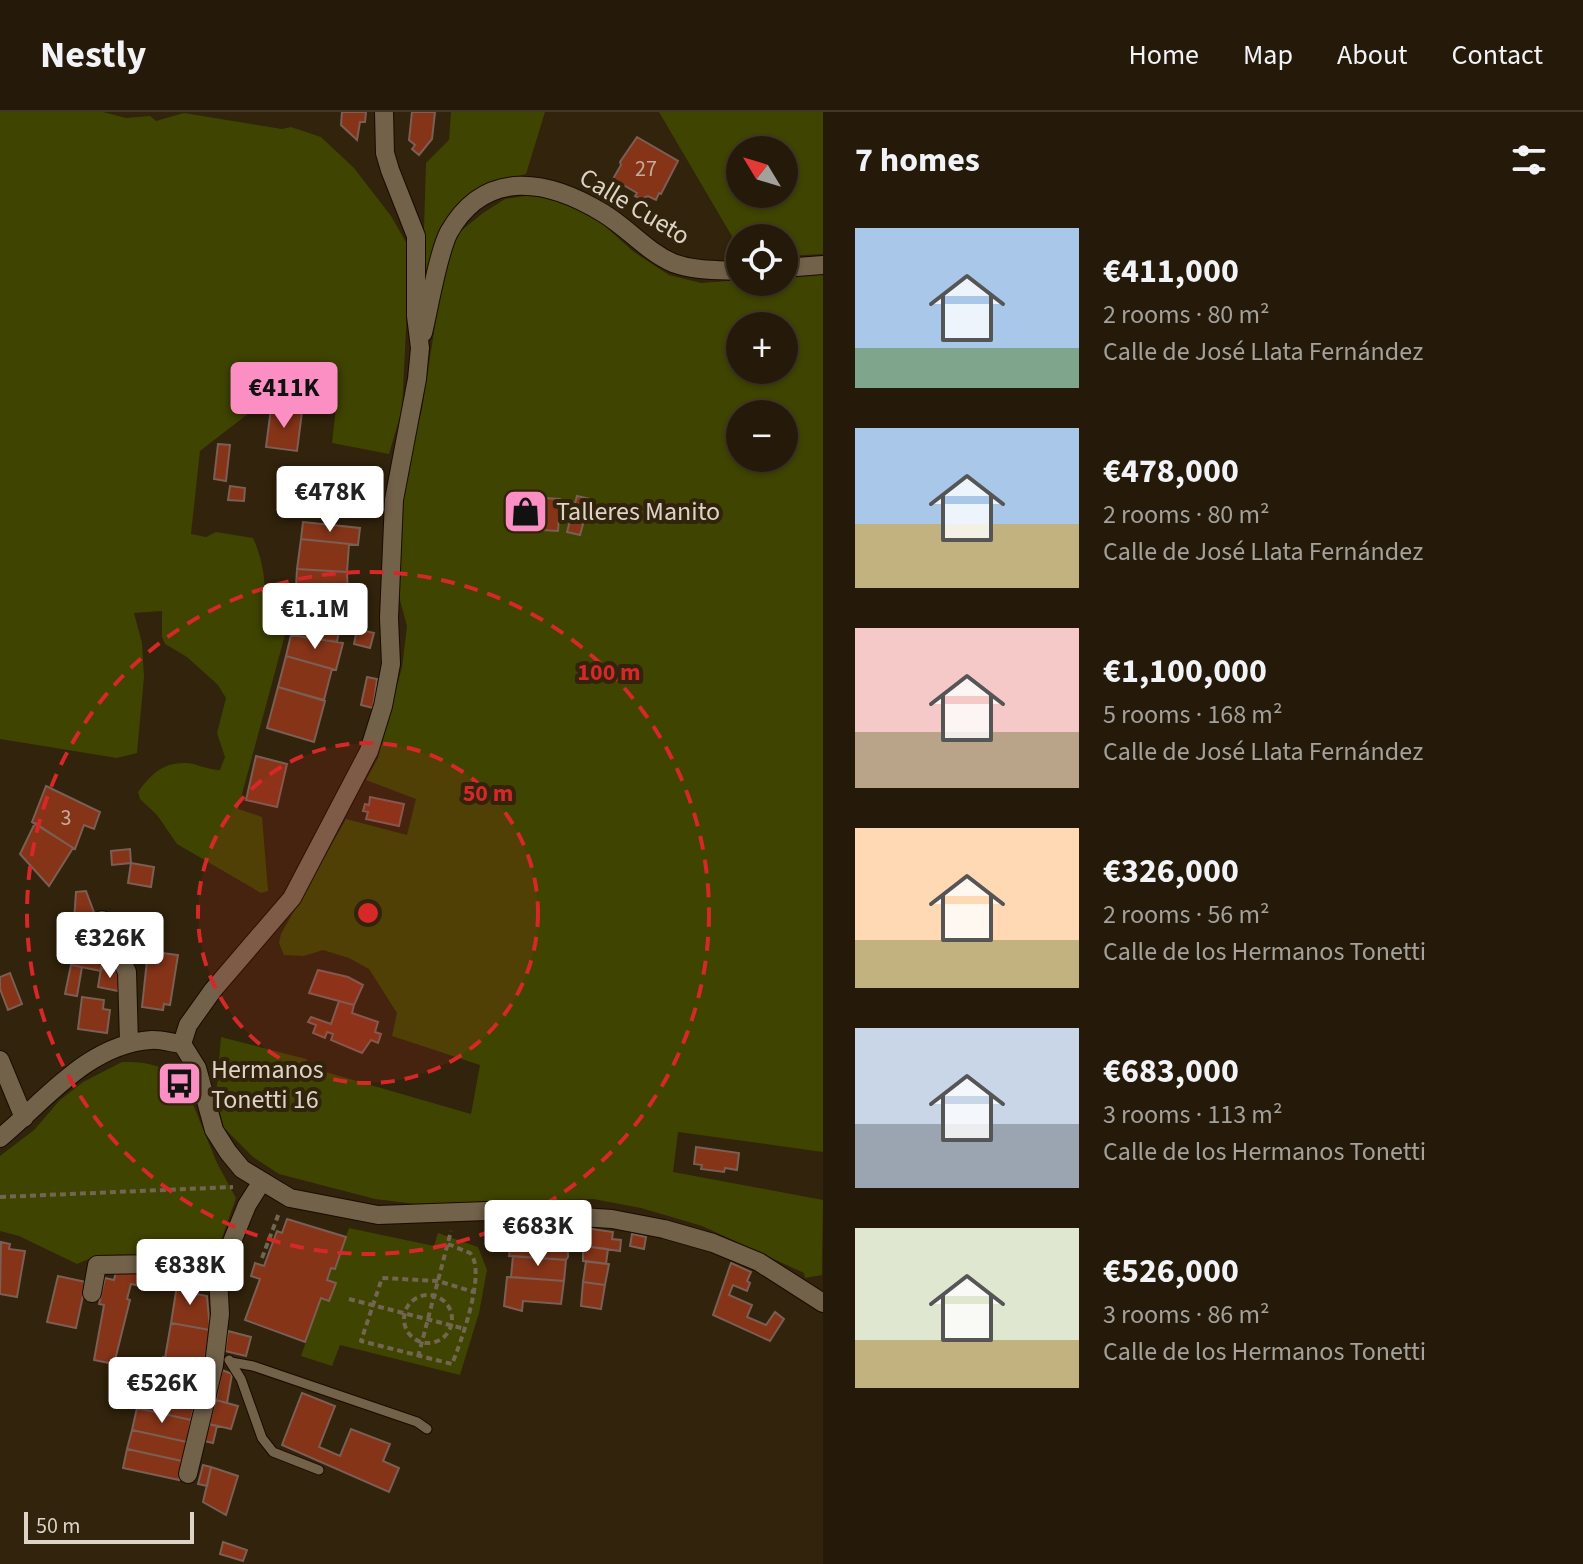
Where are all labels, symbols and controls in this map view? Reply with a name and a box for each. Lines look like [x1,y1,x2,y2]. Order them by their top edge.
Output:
text: Nestly [40,28,146,82]
text: Home [1128,35,1199,75]
text: Map [1243,35,1293,75]
text: About [1337,35,1408,75]
text: Contact [1452,35,1543,75]
north arrow [726,136,798,208]
map controls [726,136,798,472]
text: 7 homes [855,136,980,185]
icon: filters [1507,138,1551,182]
house number: 27 [635,153,657,185]
street label: Calle Cueto [572,159,697,254]
button: locate [726,224,798,296]
text: €411,000 [1103,247,1239,296]
icon: home [919,260,1015,356]
text: 2 rooms · 80 m² [1103,296,1270,333]
button: + [726,312,798,384]
text: Calle de José Llata Fernández [1103,333,1423,370]
pin: €411K [228,362,340,430]
text: €411K [249,369,319,406]
button: − [726,400,798,472]
text: €478,000 [1103,447,1239,496]
icon: home [919,460,1015,556]
pin: €478K [274,466,386,534]
text: €478K [295,473,365,510]
shop icon: Talleres Manito [501,487,549,535]
place label: Talleres Manito [556,493,720,530]
text: 2 rooms · 80 m² [1103,496,1270,533]
text: Calle de José Llata Fernández [1103,533,1423,570]
pin: €1.1M [259,583,371,651]
text: €1.1M [281,590,349,627]
text: €1,100,000 [1103,647,1267,696]
text: 100 m [577,655,641,690]
icon: home [919,660,1015,756]
text: 5 rooms · 168 m² [1103,696,1282,733]
text: Calle de José Llata Fernández [1103,733,1423,770]
text: 50 m [463,776,513,811]
house number: 3 [61,802,71,834]
text: €326,000 [1103,847,1239,896]
icon: home [919,860,1015,956]
text: 2 rooms · 56 m² [1103,896,1270,933]
centre of rings [354,899,382,927]
pin: €326K [54,912,166,980]
text: €326K [75,919,145,956]
text: Calle de los Hermanos Tonetti [1103,933,1426,970]
text: €683,000 [1103,1047,1239,1096]
place label: Hermanos Tonetti 16 [211,1051,324,1118]
bus stop icon: Hermanos Tonetti 16 [156,1060,204,1108]
icon: home [919,1060,1015,1156]
text: 3 rooms · 113 m² [1103,1096,1282,1133]
text: Calle de los Hermanos Tonetti [1103,1133,1426,1170]
pin: €683K [482,1200,594,1268]
text: €683K [503,1207,573,1244]
pin: €838K [134,1239,246,1307]
text: €838K [155,1246,225,1283]
text: €526,000 [1103,1247,1239,1296]
icon: home [919,1260,1015,1356]
text: 3 rooms · 86 m² [1103,1296,1270,1333]
text: Calle de los Hermanos Tonetti [1103,1333,1426,1370]
pin: €526K [106,1357,218,1425]
text: €526K [127,1364,197,1401]
scale bar [24,1508,194,1544]
text: 50 m [36,1510,81,1542]

